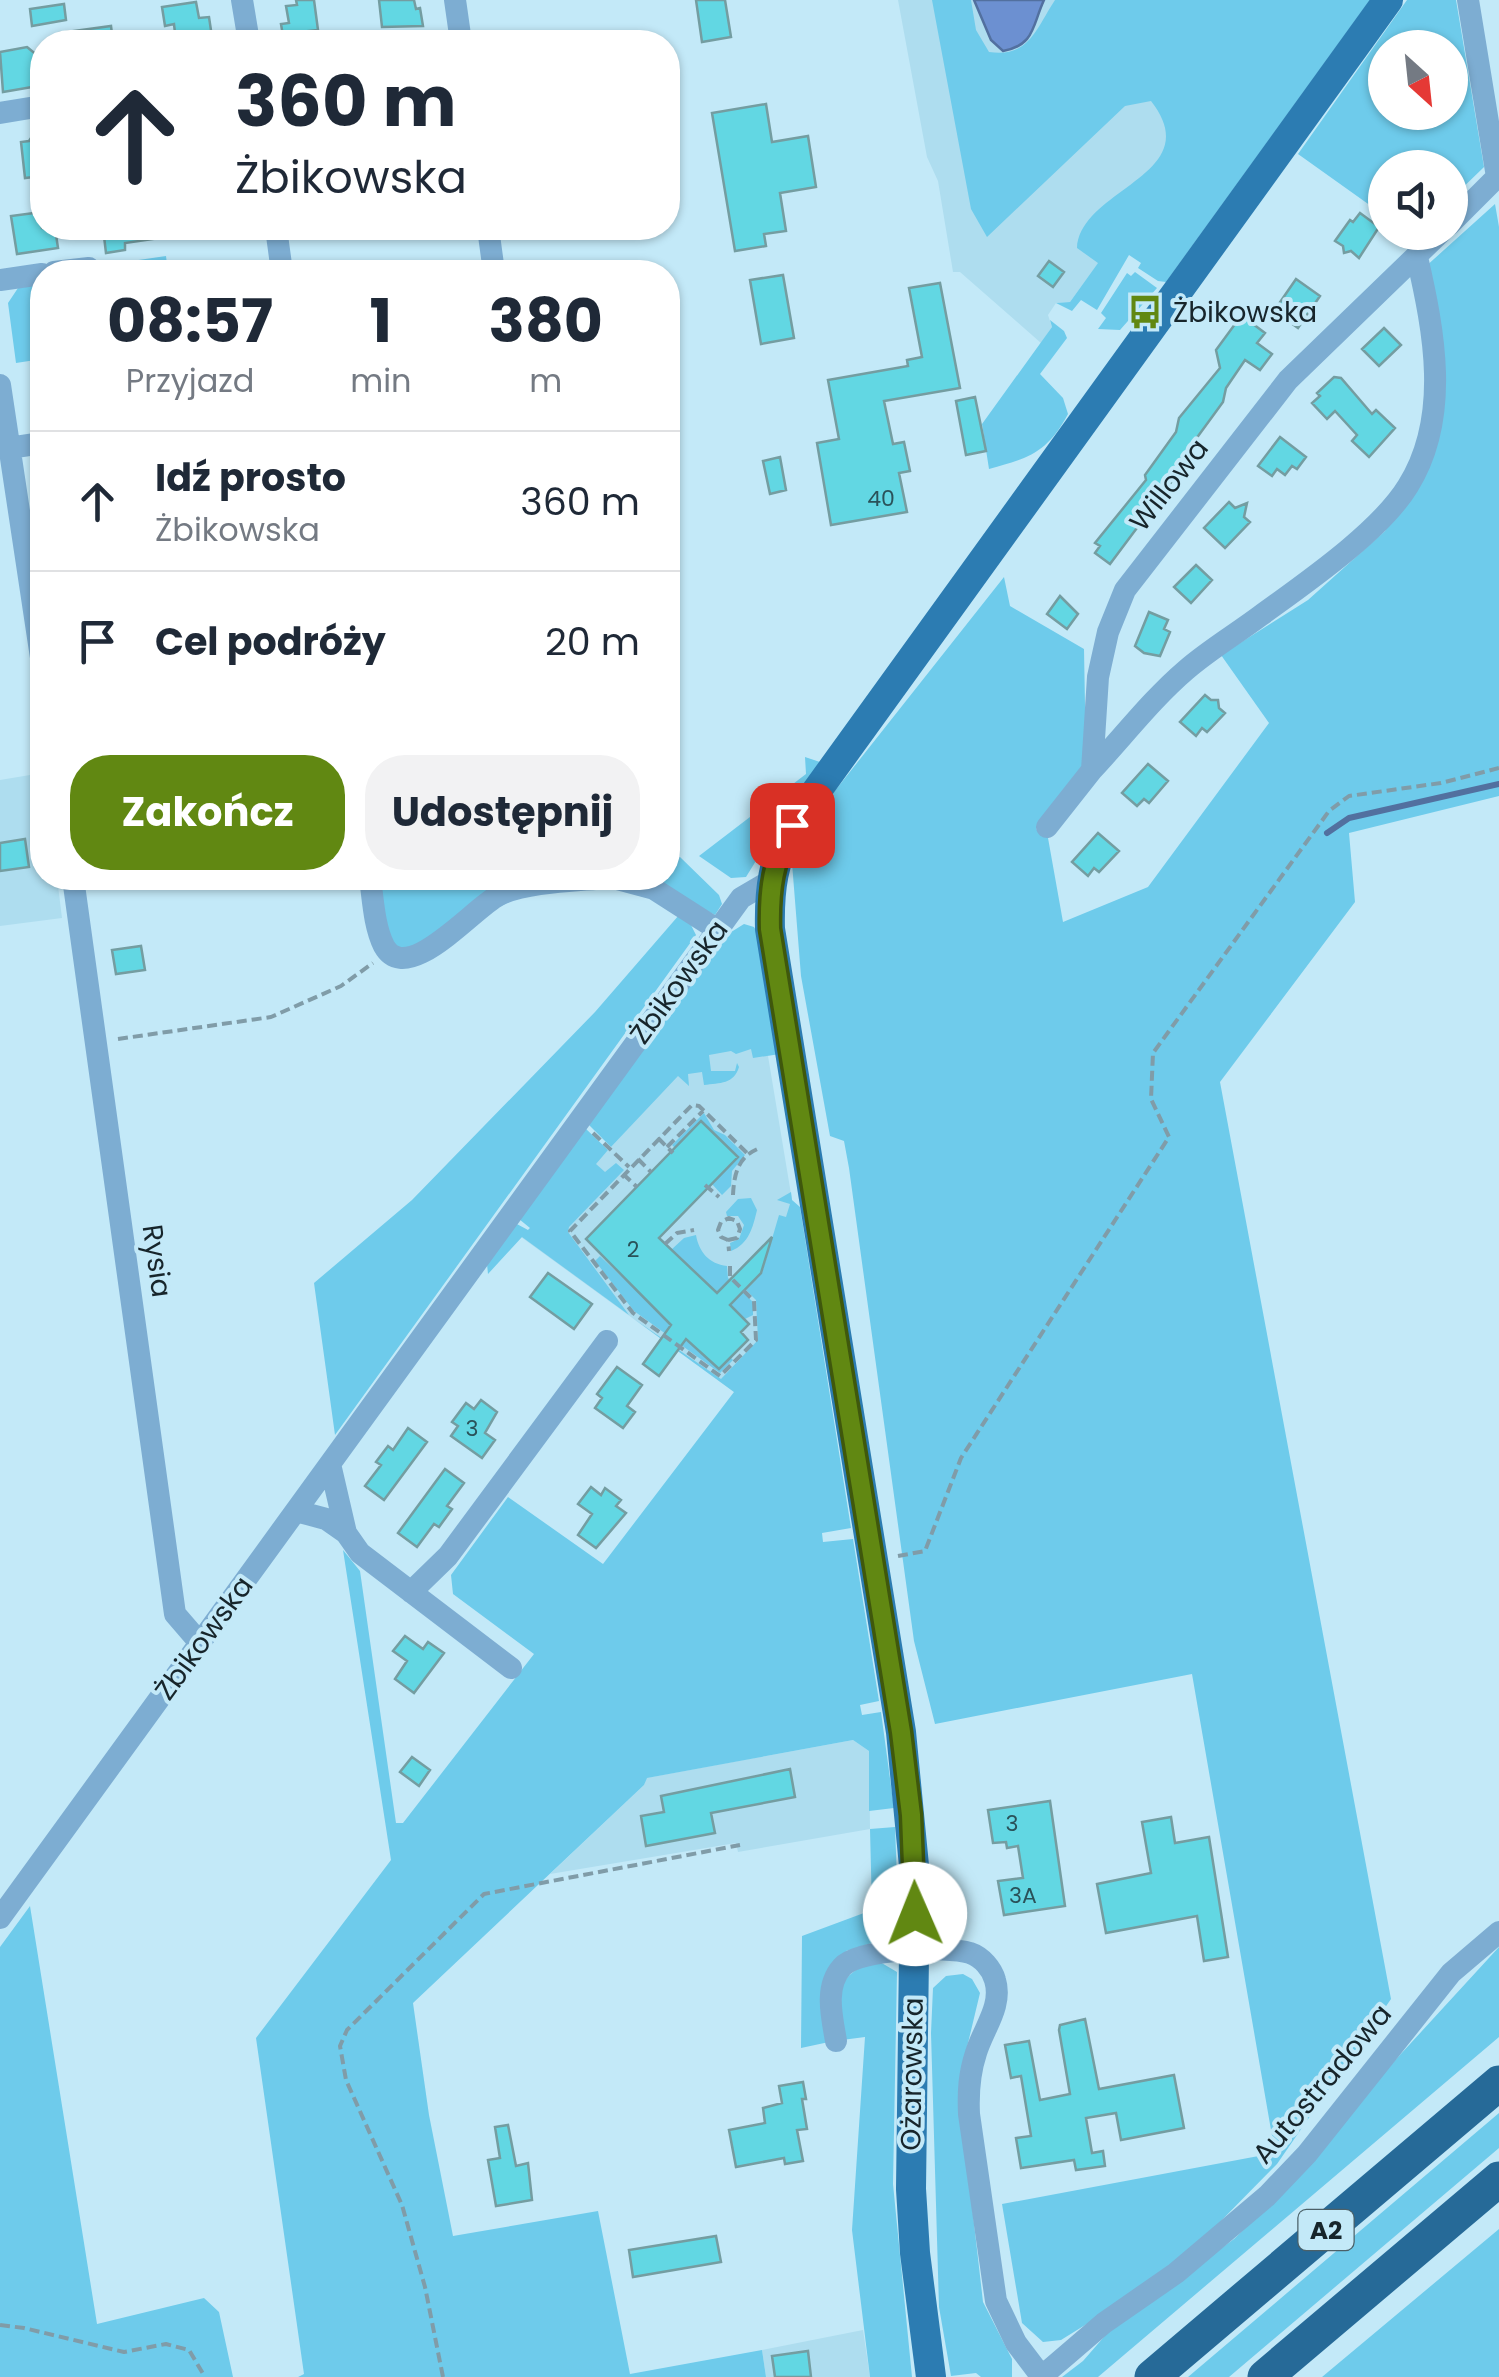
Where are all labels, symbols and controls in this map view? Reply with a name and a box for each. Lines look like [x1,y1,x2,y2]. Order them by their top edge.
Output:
north arrow [1368,30,1468,130]
map controls [1368,30,1468,250]
text: 360 m [235,52,457,151]
icon: ahead [70,70,200,200]
text: Żbikowska [235,146,467,209]
button: sound [1368,150,1468,250]
text: 08:57 [107,279,273,363]
text: 1 [370,279,392,363]
text: 380 [489,279,603,363]
bus stop icon: Żbikowska [1126,293,1164,331]
place label: Żbikowska [1173,293,1317,332]
text: Przyjazd [126,358,255,403]
text: min [350,358,412,403]
text: m [529,358,562,403]
street label: Willowa [1120,431,1218,539]
text: Idź prosto [155,451,346,504]
icon: ahead [70,474,125,529]
text: 360 m [520,475,640,528]
house number: 40 [867,483,895,514]
text: Żbikowska [155,507,320,552]
icon: arrive [70,614,125,669]
text: Cel podróży [155,615,386,668]
text: 20 m [545,615,640,668]
button: Zakończ [70,755,345,870]
button: Udostępnij [365,755,640,870]
pin [750,783,835,868]
icon: arrive [765,798,820,853]
street label: Żbikowska [621,912,737,1052]
street label: Rysia [133,1222,181,1300]
house number: 2 [627,1234,639,1265]
house number: 3 [466,1413,478,1444]
street label: Żbikowska [146,1568,262,1708]
house number: 3 [1006,1808,1018,1839]
position arrow [863,1862,967,1966]
house number: 3A [1009,1880,1037,1911]
street label: Autostradowa [1243,1996,1401,2172]
street label: Ożarowska [891,1997,933,2151]
road number: A2 [1298,2210,1354,2250]

